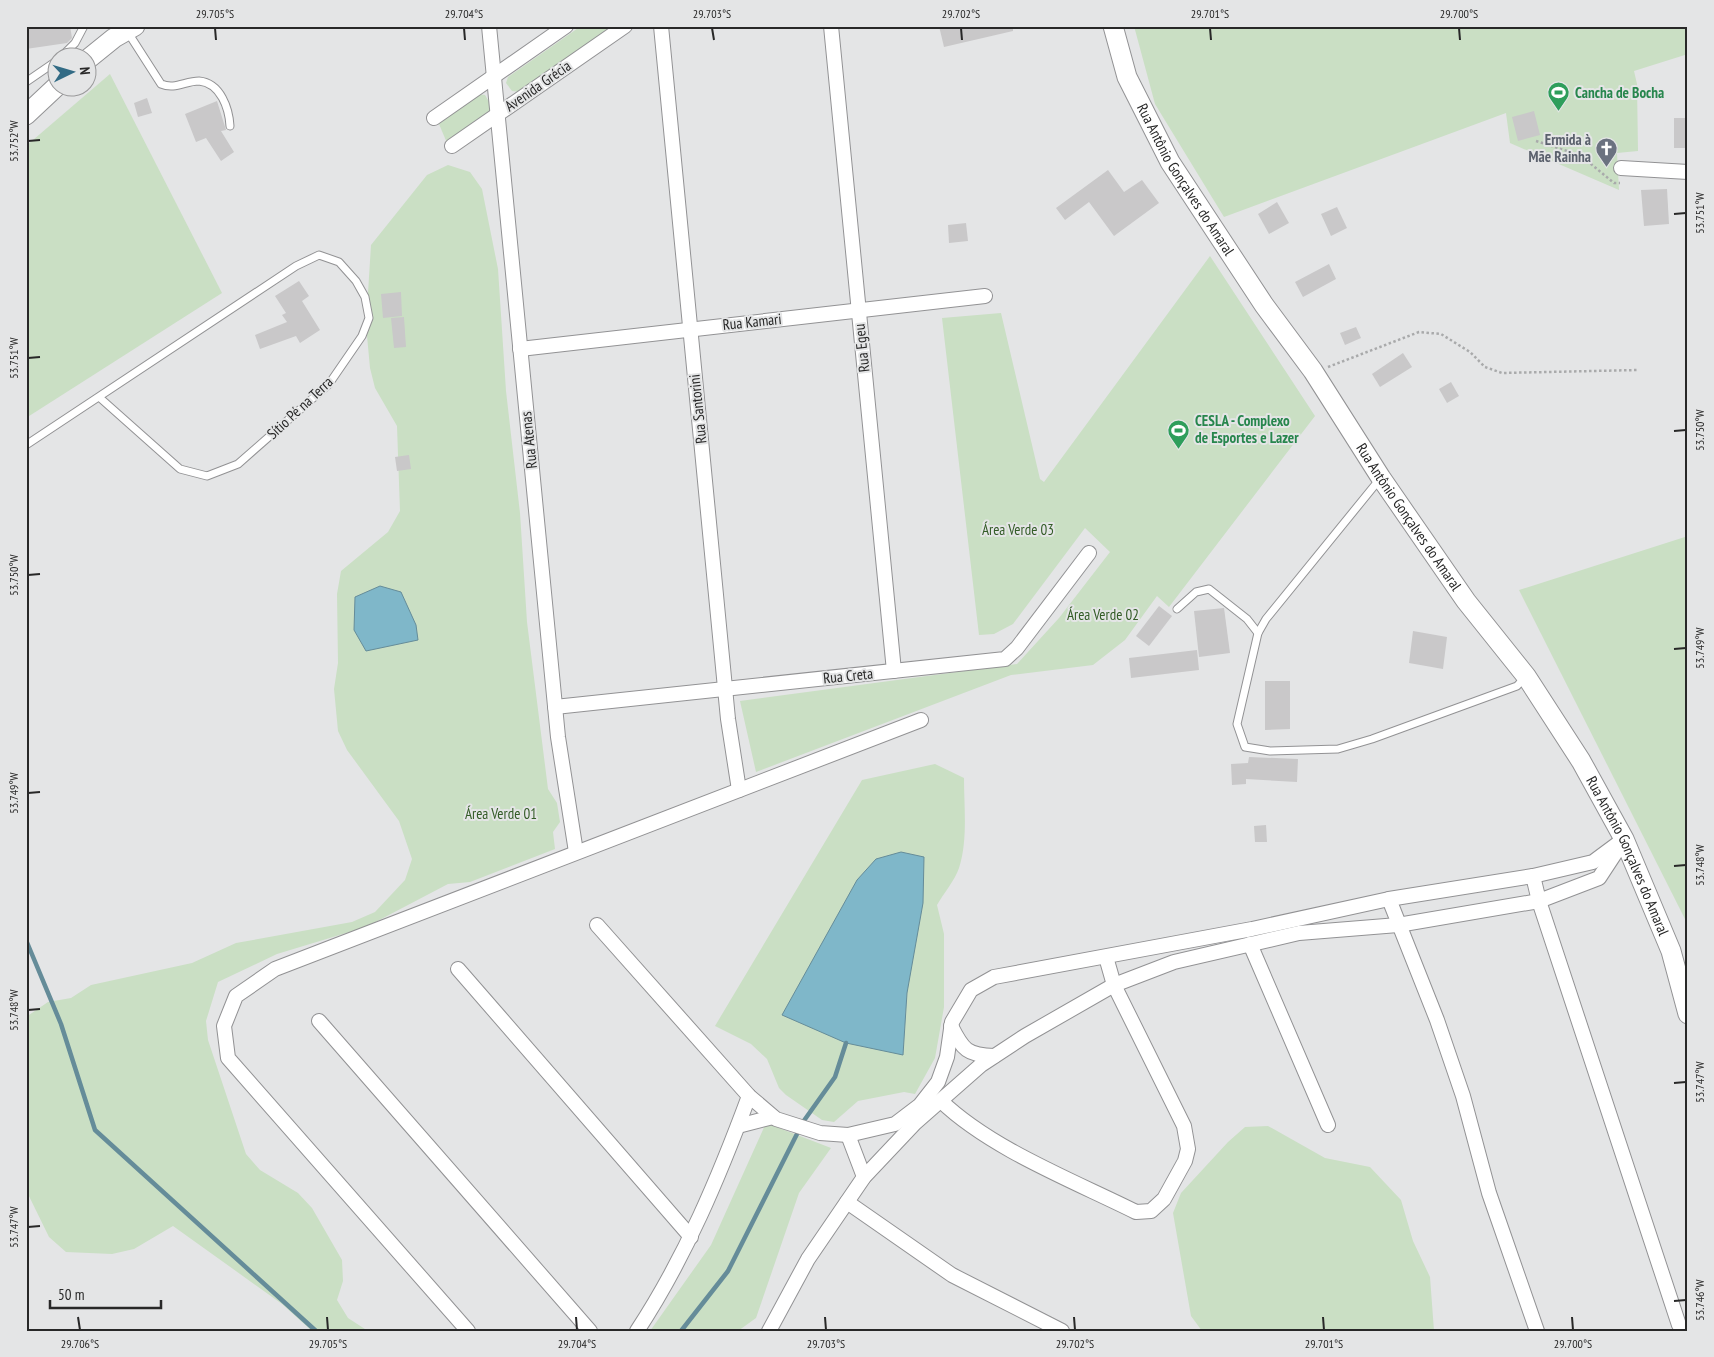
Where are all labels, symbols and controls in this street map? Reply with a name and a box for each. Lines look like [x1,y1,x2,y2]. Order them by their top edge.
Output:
text: 29.705°S [196,6,234,21]
text: 29.704°S [445,6,483,21]
text: 29.703°S [693,6,731,21]
text: 29.702°S [942,6,980,21]
text: 29.701°S [1191,6,1229,21]
text: 29.700°S [1440,6,1478,21]
north arrow [48,48,98,98]
street label: Avenida Grécia [501,56,574,115]
text: N [76,66,94,75]
sports icon: Cancha de Bocha [1547,81,1571,112]
place label: Cancha de Bocha [1575,83,1664,102]
street label: Rua Antônio Gonçalves do Amaral [1133,100,1239,259]
text: 53.752°W [6,120,21,162]
place label: Ermida à Mãe Rainha [1529,130,1591,166]
church icon: Ermida à Mãe Rainha [1595,137,1619,168]
text: 53.751°W [1692,192,1707,234]
street label: Rua Kamari [722,309,782,334]
street label: Rua Egeu [850,323,873,373]
text: 53.751°W [6,337,21,379]
street label: Sítio Pé na Terra [263,372,337,443]
street label: Rua Santorini [684,373,711,445]
text: 53.750°W [1692,409,1707,451]
street label: Rua Atenas [516,411,541,470]
place label: CESLA - Complexo de Esportes e Lazer [1195,411,1299,447]
sports icon: CESLA - Complexo de Esportes e Lazer [1167,418,1191,449]
street label: Rua Antônio Gonçalves do Amaral [1352,439,1466,594]
park label: Área Verde 03 [982,520,1054,539]
text: 53.750°W [6,554,21,596]
park label: Área Verde 02 [1067,605,1139,624]
text: 53.749°W [1692,627,1707,669]
street label: Rua Creta [822,663,874,688]
text: 53.749°W [6,772,21,814]
street label: Rua Antônio Gonçalves do Amaral [1582,773,1674,939]
park label: Área Verde 01 [465,804,537,823]
text: 53.748°W [1692,844,1707,886]
text: 53.748°W [6,989,21,1031]
text: 53.747°W [1692,1061,1707,1103]
text: 53.747°W [6,1206,21,1248]
scale bar [50,1277,161,1309]
text: 53.746°W [1692,1279,1707,1321]
text: 50 m [58,1285,84,1304]
text: 29.706°S [61,1336,99,1351]
text: 29.705°S [309,1336,347,1351]
text: 29.704°S [558,1336,596,1351]
text: 29.703°S [807,1336,845,1351]
text: 29.702°S [1056,1336,1094,1351]
text: 29.701°S [1305,1336,1343,1351]
text: 29.700°S [1554,1336,1592,1351]

